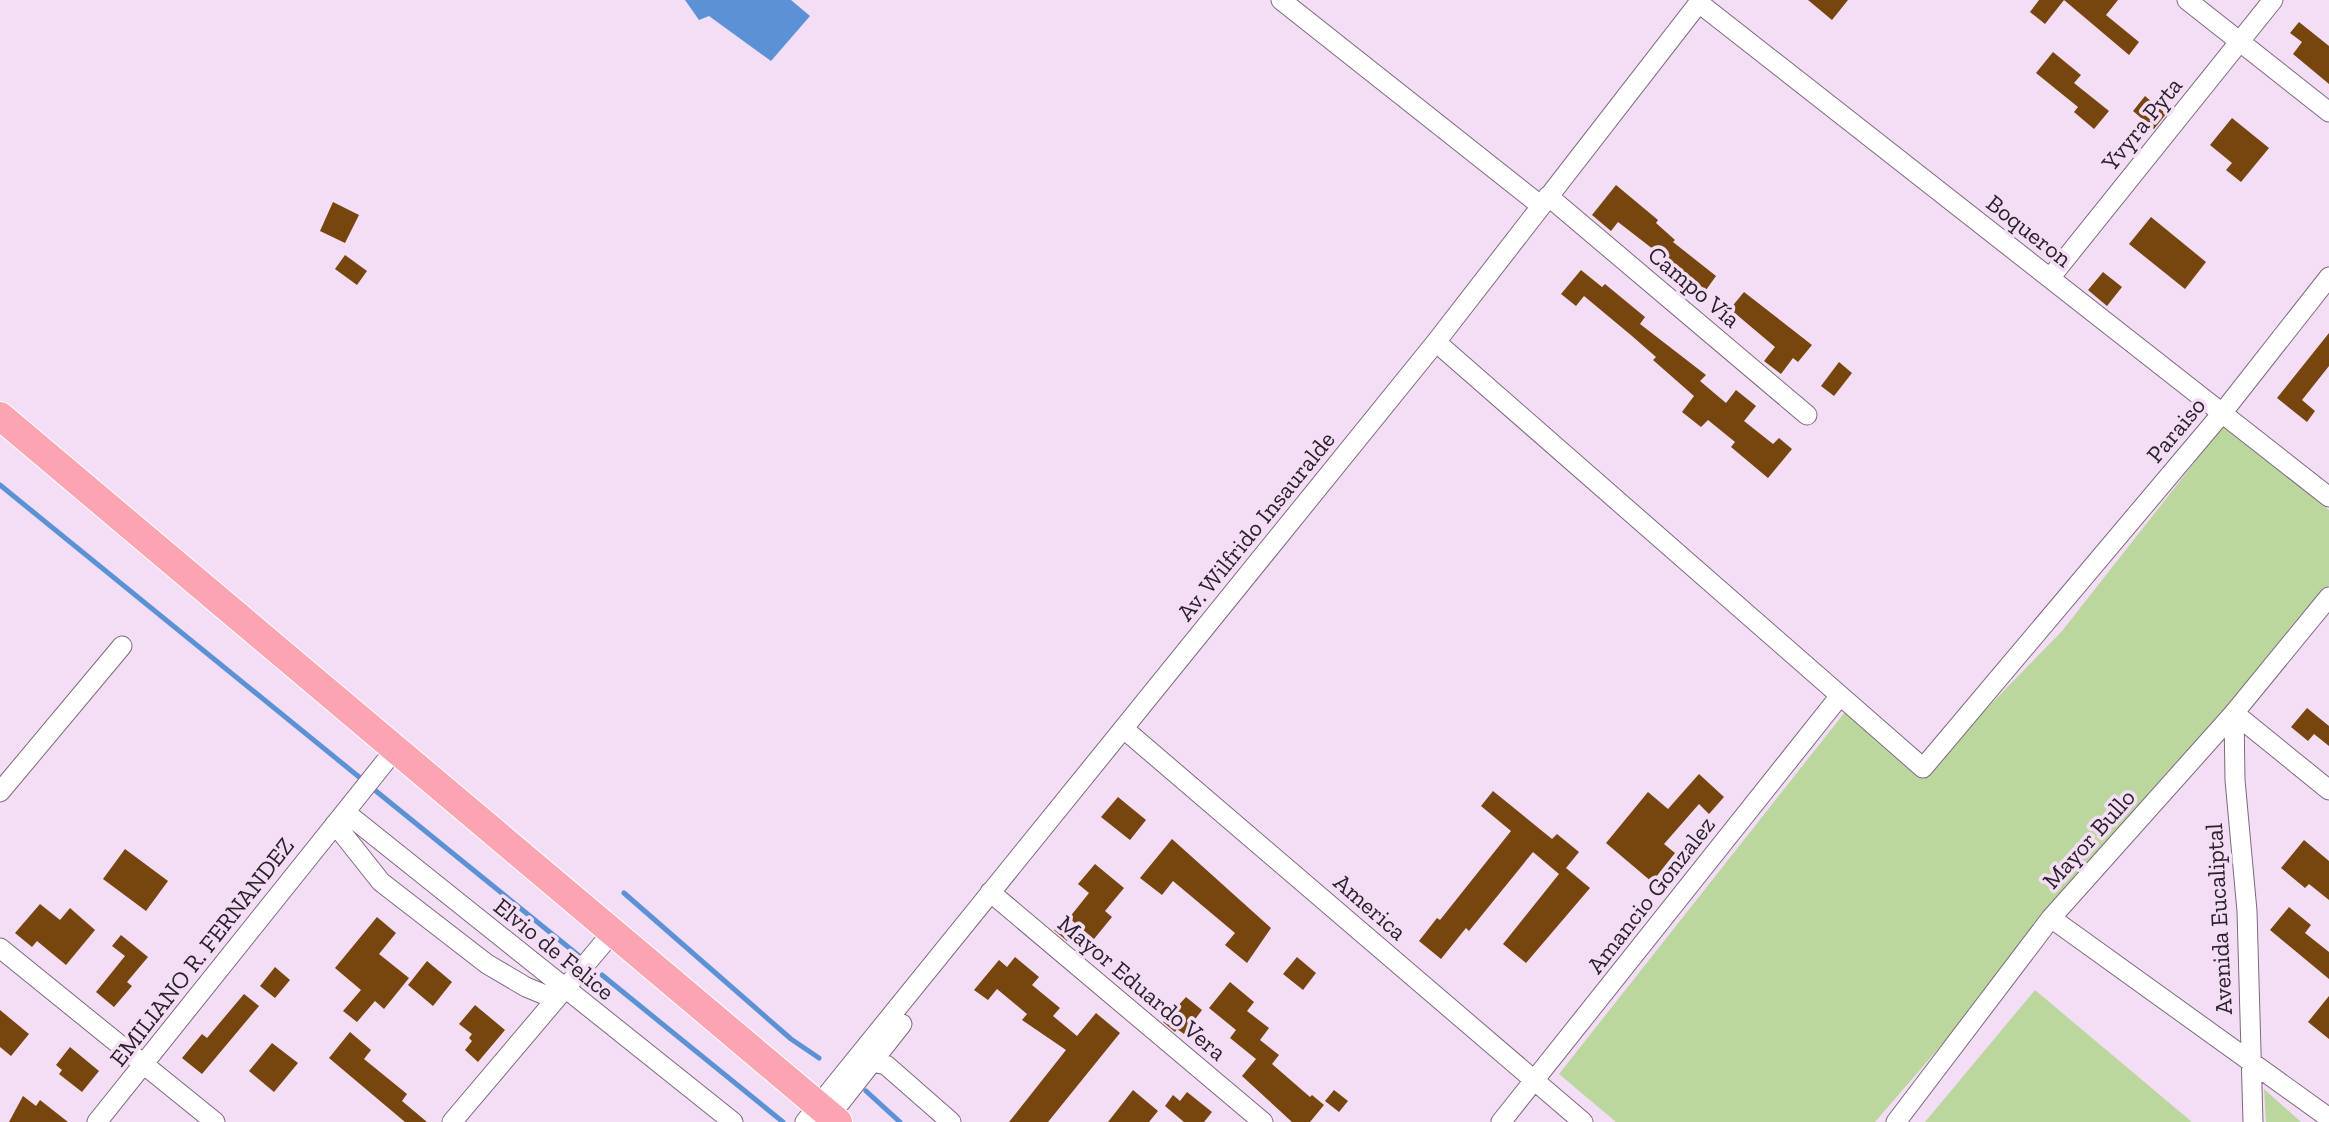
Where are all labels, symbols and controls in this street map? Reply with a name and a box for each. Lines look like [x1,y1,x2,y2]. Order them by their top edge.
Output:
street label: Yvyra Pyta [2095,71,2188,177]
street label: Boqueron [1981,188,2078,273]
street label: Campo Vía [1642,240,1747,334]
street label: Paraiso [2140,391,2211,468]
street label: Av. Wilfrido Insauralde [1170,425,1341,626]
street label: Mayor Bullo [2036,783,2141,895]
street label: Amancio Gonzalez [1580,810,1721,979]
street label: Avenida Eucaliptal [2199,823,2238,1015]
street label: EMILIANO R. FERNANDEZ [103,831,300,1072]
street label: America [1328,867,1413,946]
street label: Elvio de Felice [488,891,620,1006]
street label: Mayor Eduardo Vera [1052,909,1233,1067]

